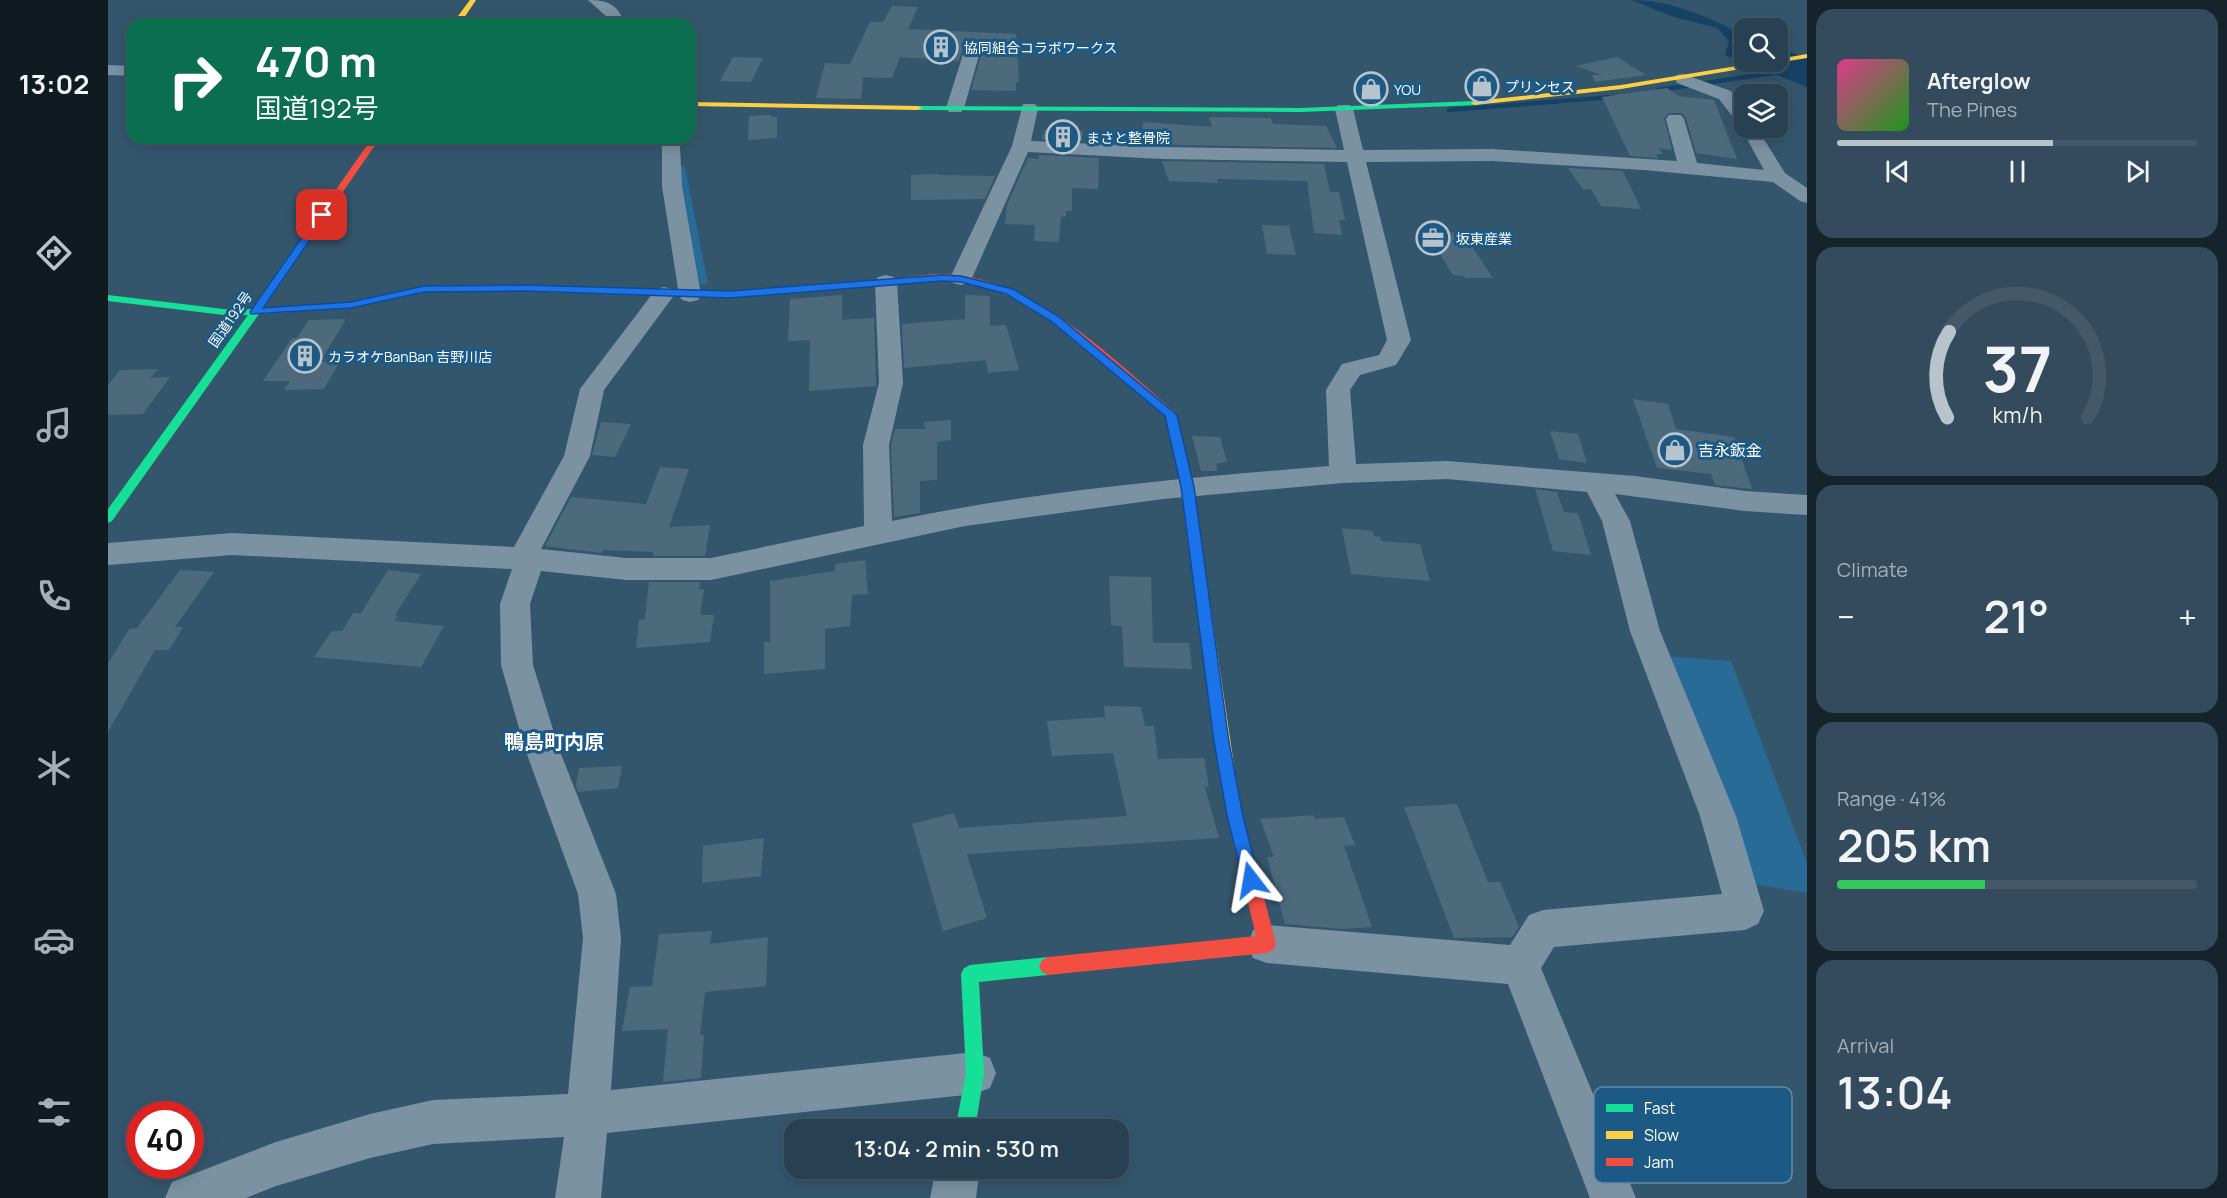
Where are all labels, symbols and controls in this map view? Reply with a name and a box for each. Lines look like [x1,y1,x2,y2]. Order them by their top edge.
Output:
map controls [1734,18,1788,138]
button: search [1734,18,1788,72]
building icon: 協同組合コラボワークス [923,29,959,65]
text: 470 m [255,32,377,90]
place label: 協同組合コラボワークス [964,38,1118,57]
icon: right [156,42,234,120]
text: 13:02 [19,65,89,102]
text: Afterglow [1927,66,2031,96]
shop icon: プリンセス [1464,68,1500,104]
shop icon: YOU [1353,71,1389,107]
place label: プリンセス [1505,77,1575,96]
place label: YOU [1394,80,1421,99]
button: layers [1734,84,1788,138]
text: 国道192号 [255,89,379,126]
text: The Pines [1927,96,2017,123]
building icon: まさと整骨院 [1045,119,1081,155]
place label: まさと整骨院 [1086,128,1170,147]
icon: previous [1881,155,1914,188]
icon: pause [2001,155,2034,188]
icon: next [2121,155,2154,188]
pin [296,189,347,240]
icon: arrive [305,198,338,231]
office icon: 坂東産業 [1415,220,1451,256]
place label: 坂東産業 [1456,229,1512,248]
icon: directions [33,232,75,274]
street label: 国道192号 [204,287,256,351]
text: 37 [1982,325,2052,411]
building icon: カラオケBanBan 吉野川店 [287,338,323,374]
place label: カラオケBanBan 吉野川店 [328,347,492,366]
text: km/h [1992,401,2042,430]
icon: music [33,404,75,446]
shop icon: 吉永鈑金 [1657,432,1693,468]
place label: 吉永鈑金 [1698,439,1762,461]
text: Climate [1837,556,1908,583]
icon: phone [33,575,75,617]
text: 21° [1984,585,2049,647]
text: − [1837,594,1855,639]
text: + [2178,594,2197,639]
district label: 鴨島町内原 [504,728,604,755]
icon: climate [33,747,75,789]
text: Range · 41% [1837,785,1946,812]
text: 205 km [1837,814,1991,876]
position arrow [1219,848,1283,912]
icon: car [33,919,75,961]
text: Arrival [1837,1032,1894,1059]
text: 13:04 [1837,1061,1953,1123]
legend [1594,1087,1792,1183]
icon: filters [33,1091,75,1133]
text: Fast [1644,1097,1675,1119]
speed limit sign: 40 [126,1101,204,1179]
text: Slow [1644,1124,1679,1146]
text: 13:04 · 2 min · 530 m [854,1134,1059,1164]
text: Jam [1644,1151,1674,1173]

